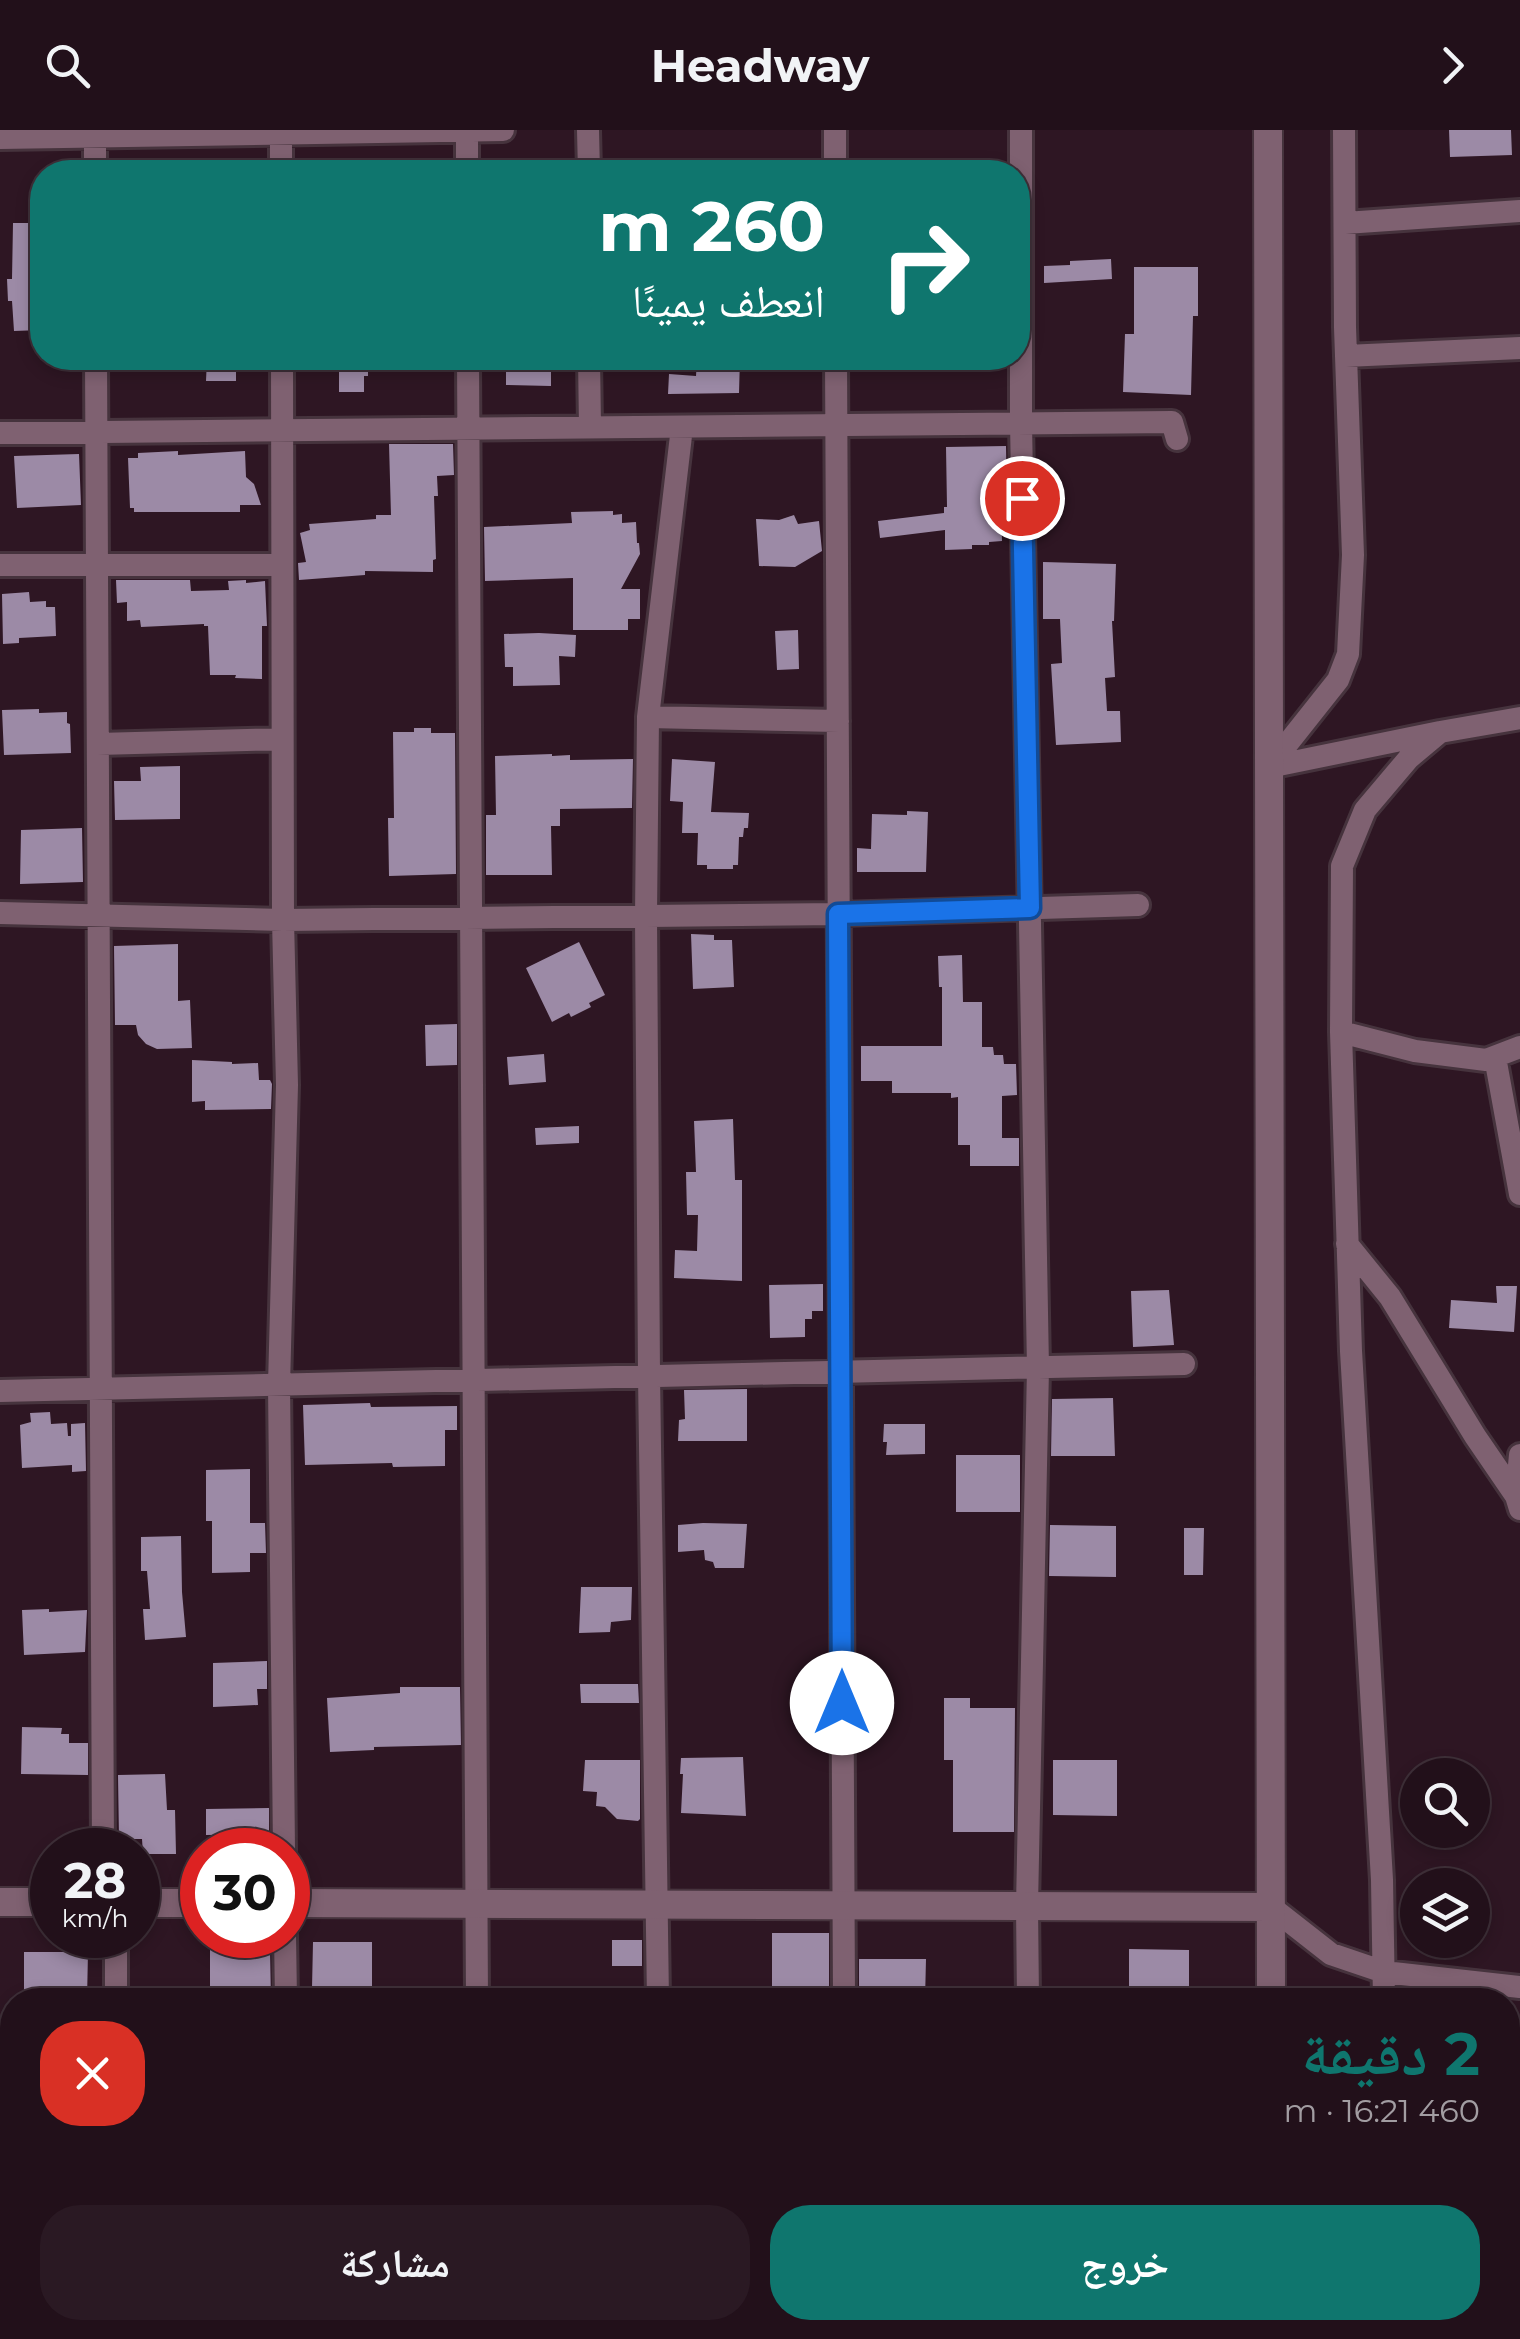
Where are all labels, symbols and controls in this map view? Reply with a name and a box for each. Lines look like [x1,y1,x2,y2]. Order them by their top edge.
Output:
icon: search [40,38,95,93]
text: Headway [651,38,869,93]
icon: forward [1425,38,1480,93]
text: 260 m [598,183,825,269]
icon: right [860,200,990,330]
text: انعطف يمينًا [632,273,825,328]
pin [980,456,1065,541]
icon: arrive [995,471,1050,526]
position arrow [790,1651,894,1755]
map controls [1400,1758,1490,1958]
button: search [1400,1758,1490,1848]
speed limit sign: 30 [180,1828,310,1958]
text: 28 [64,1850,126,1911]
button: layers [1400,1868,1490,1958]
text: km/h [62,1903,128,1933]
text: 2 دقيقة [1302,2017,1480,2090]
button: close [40,2021,145,2126]
text: 460 m · 16:21 [1283,2091,1480,2130]
button: مشاركة [40,2205,750,2320]
button: خروج [770,2205,1480,2320]

